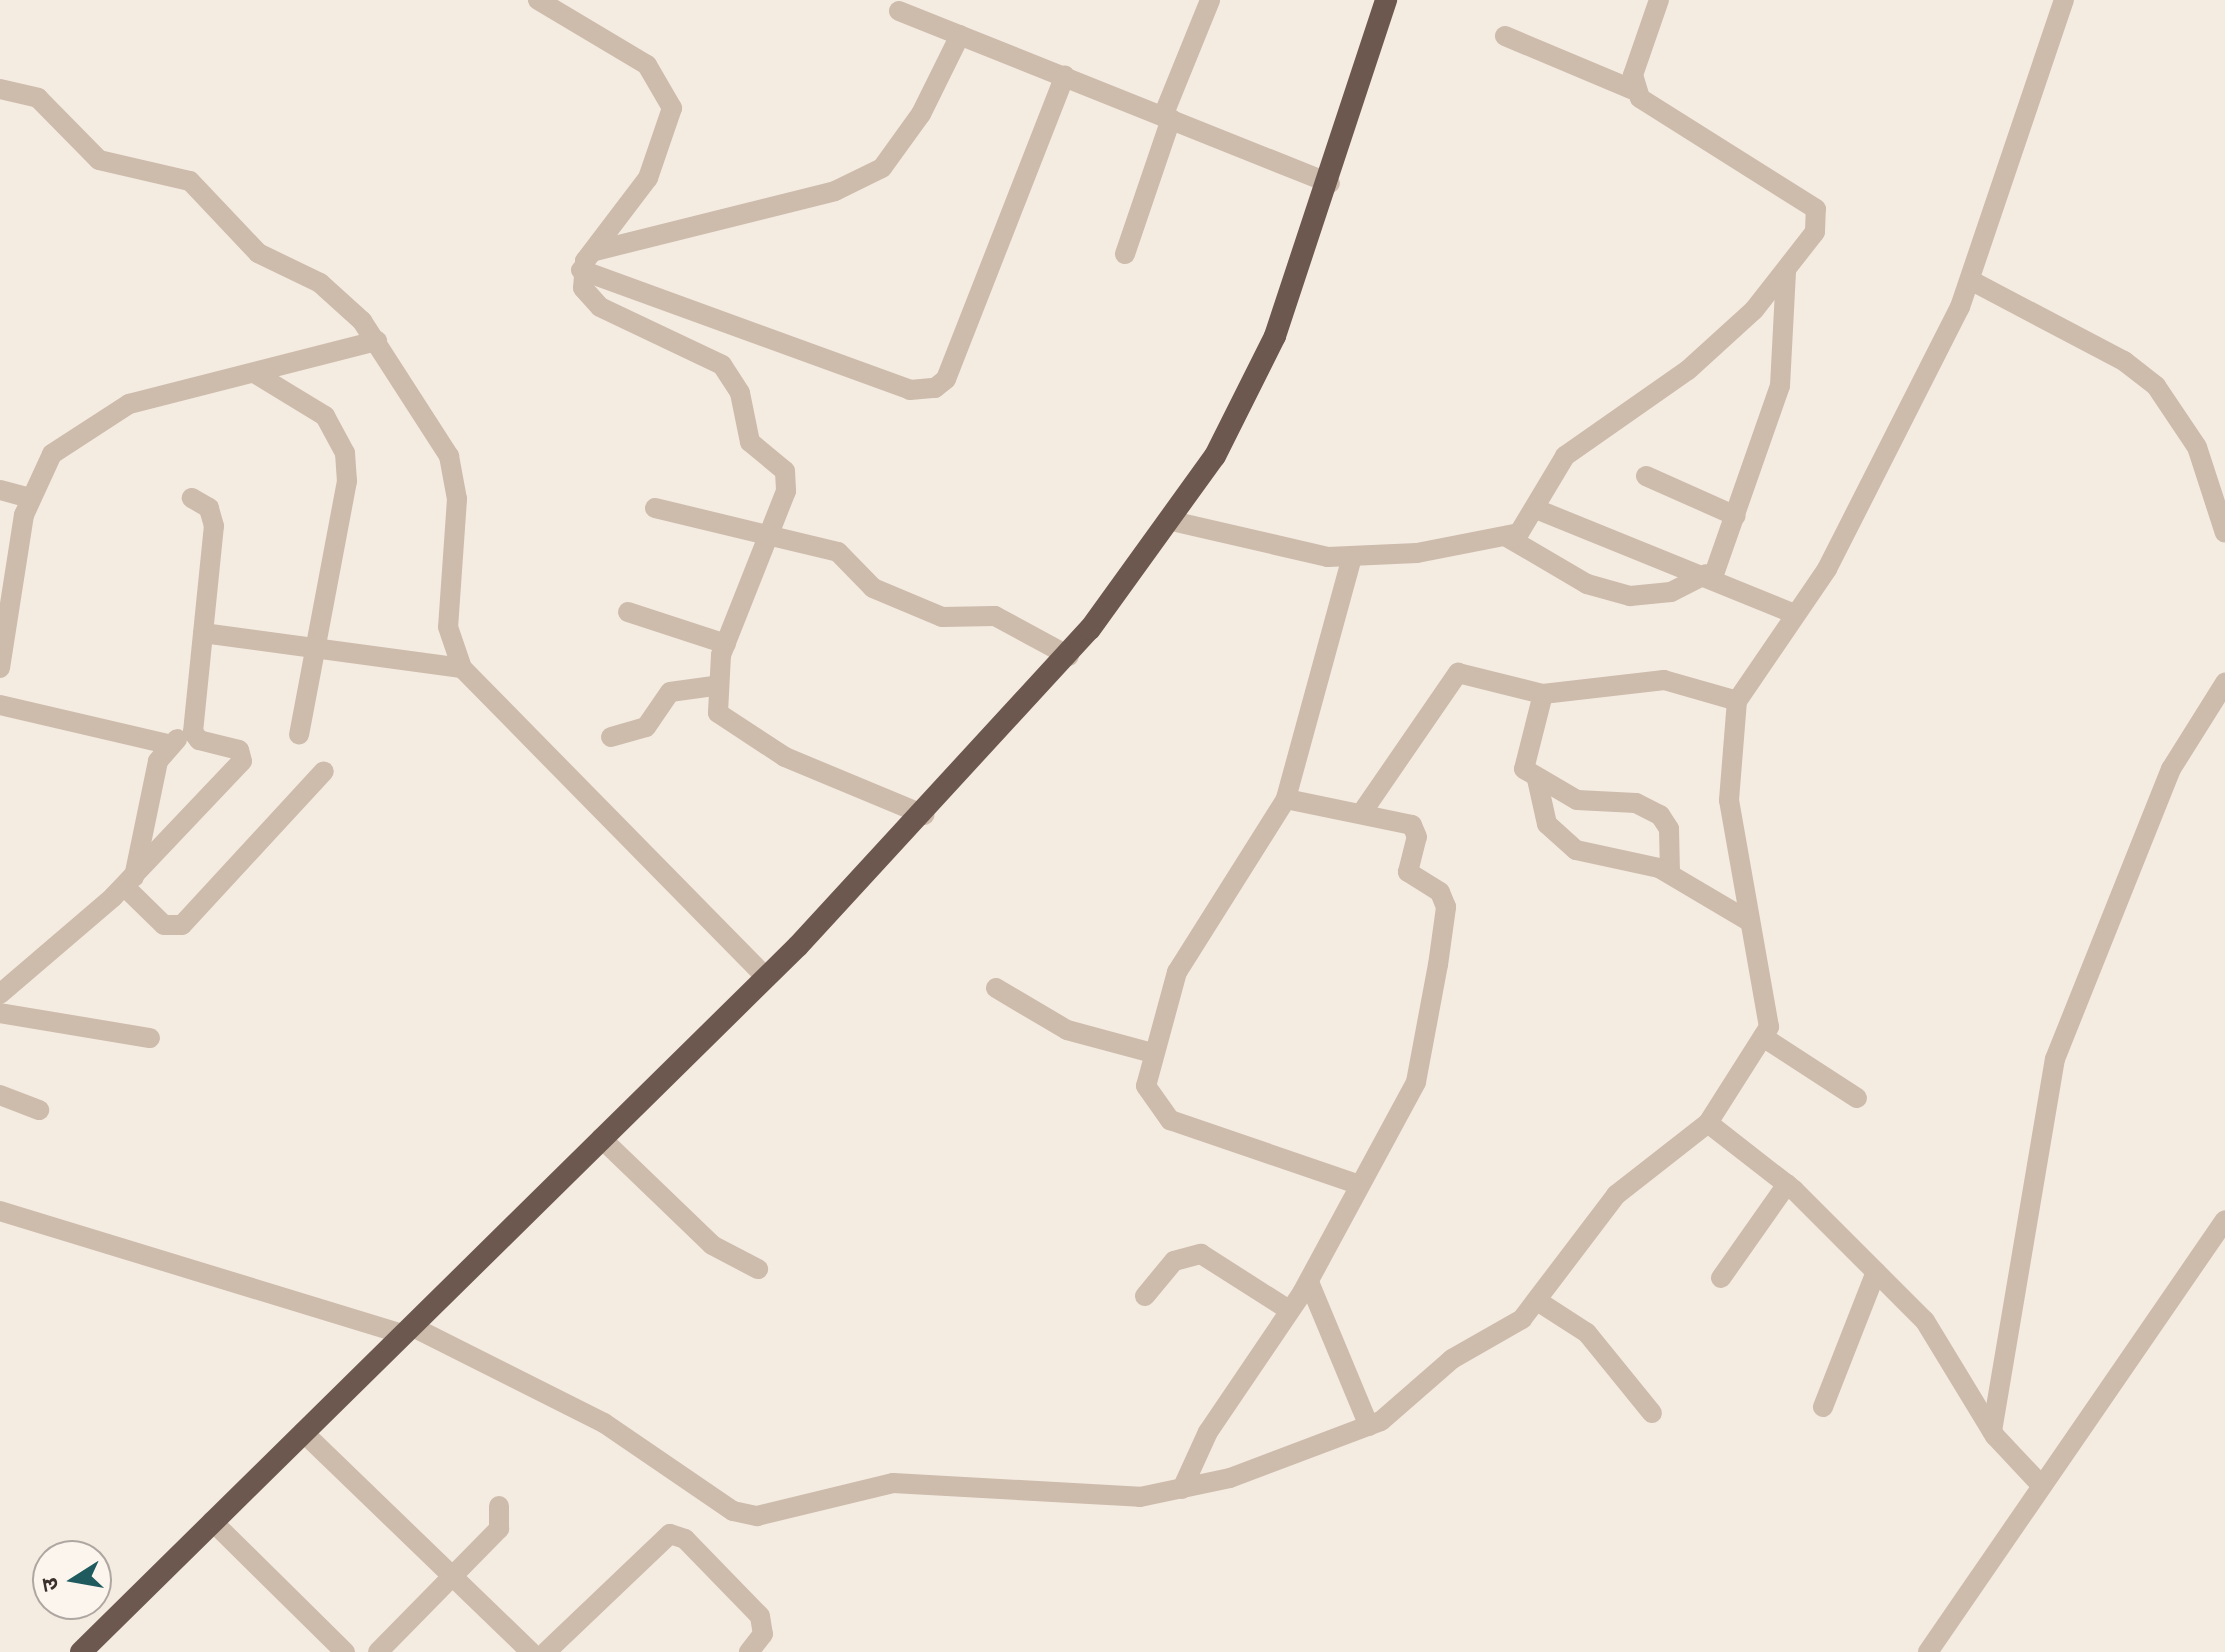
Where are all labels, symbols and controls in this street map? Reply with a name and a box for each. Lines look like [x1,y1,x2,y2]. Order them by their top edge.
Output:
north arrow [32,1540,112,1620]
text: उ [36,1576,63,1593]

